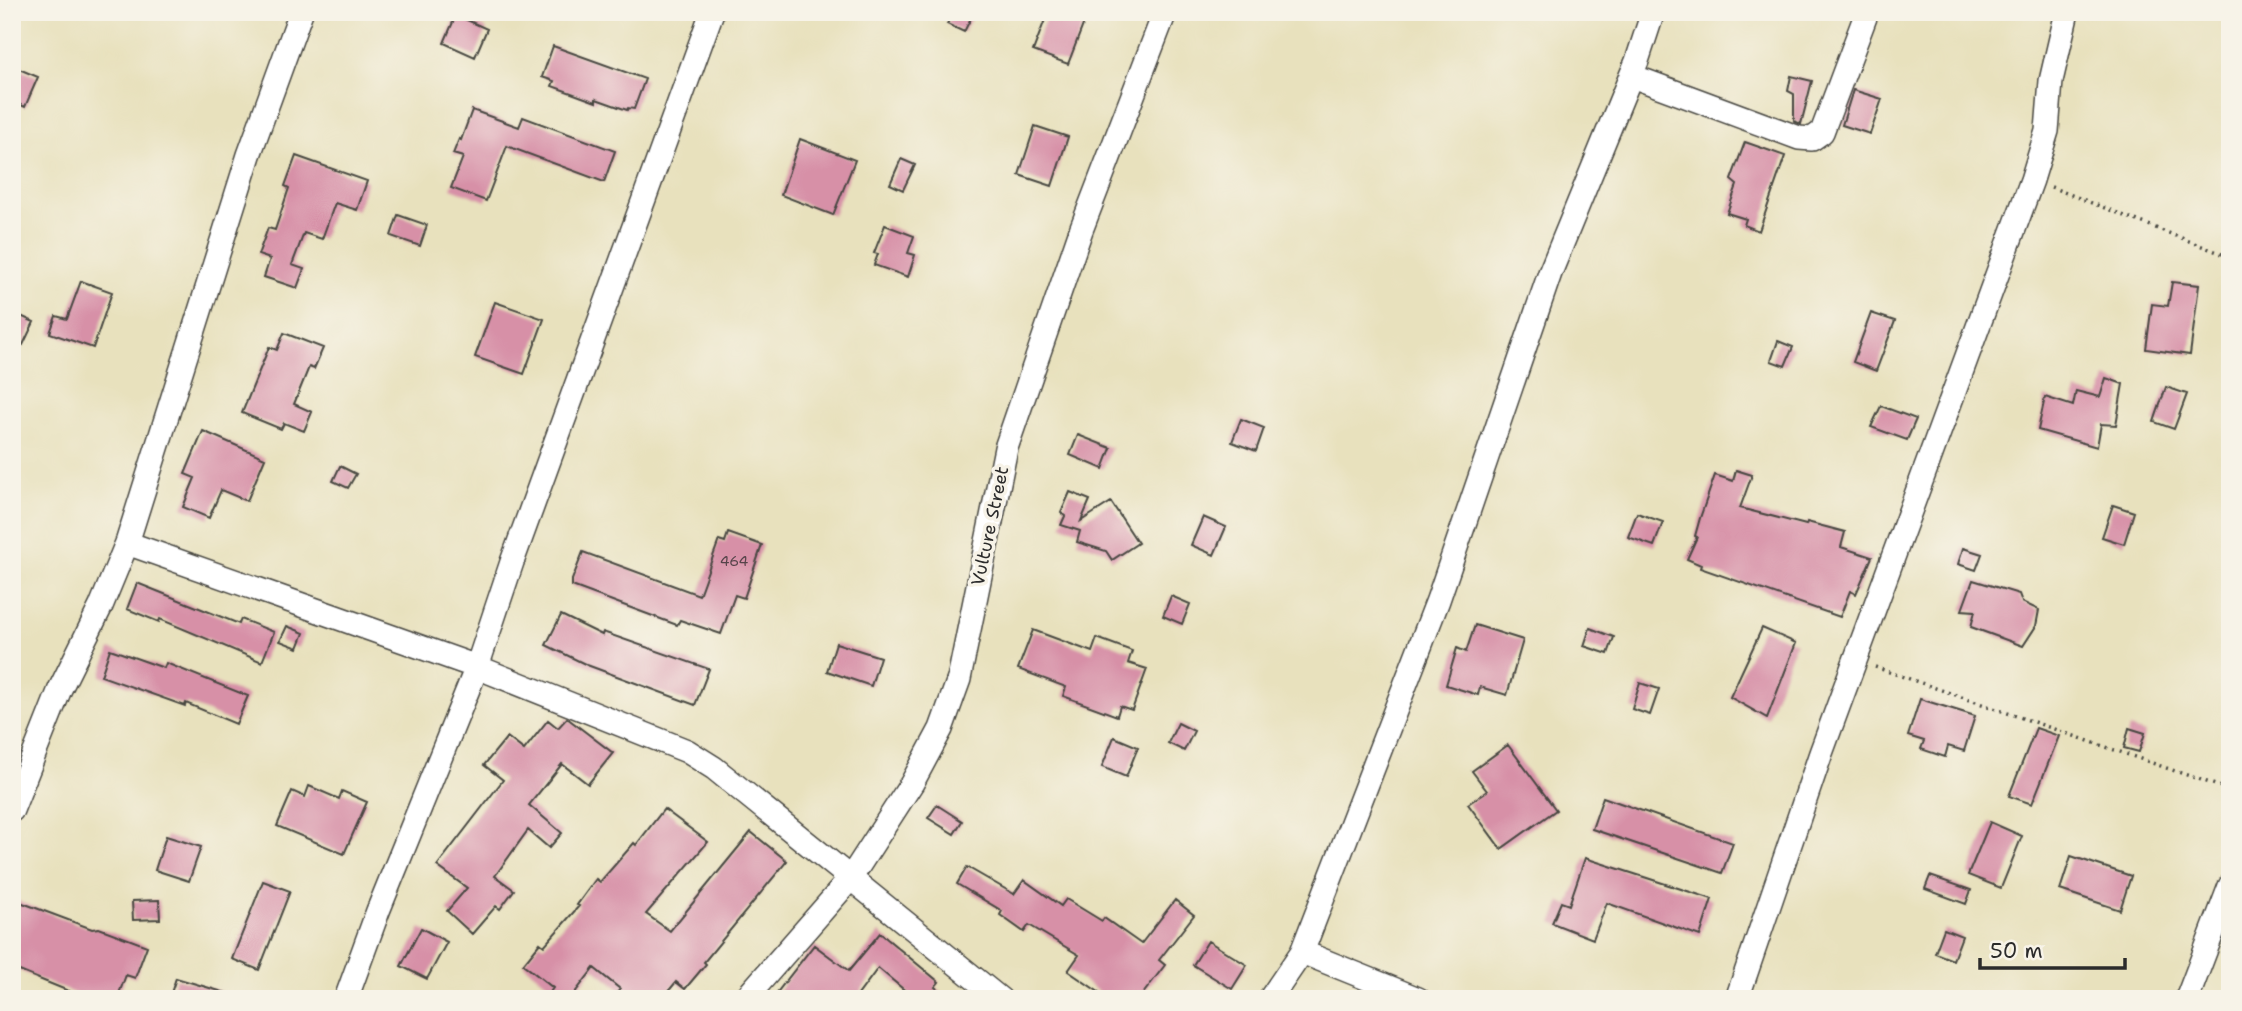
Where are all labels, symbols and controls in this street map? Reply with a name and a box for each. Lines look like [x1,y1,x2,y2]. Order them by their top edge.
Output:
street label: Vulture Street [966,464,1014,588]
house number: 464 [720,552,749,570]
scale bar [1980,927,2125,971]
text: 50 m [1990,937,2043,965]

